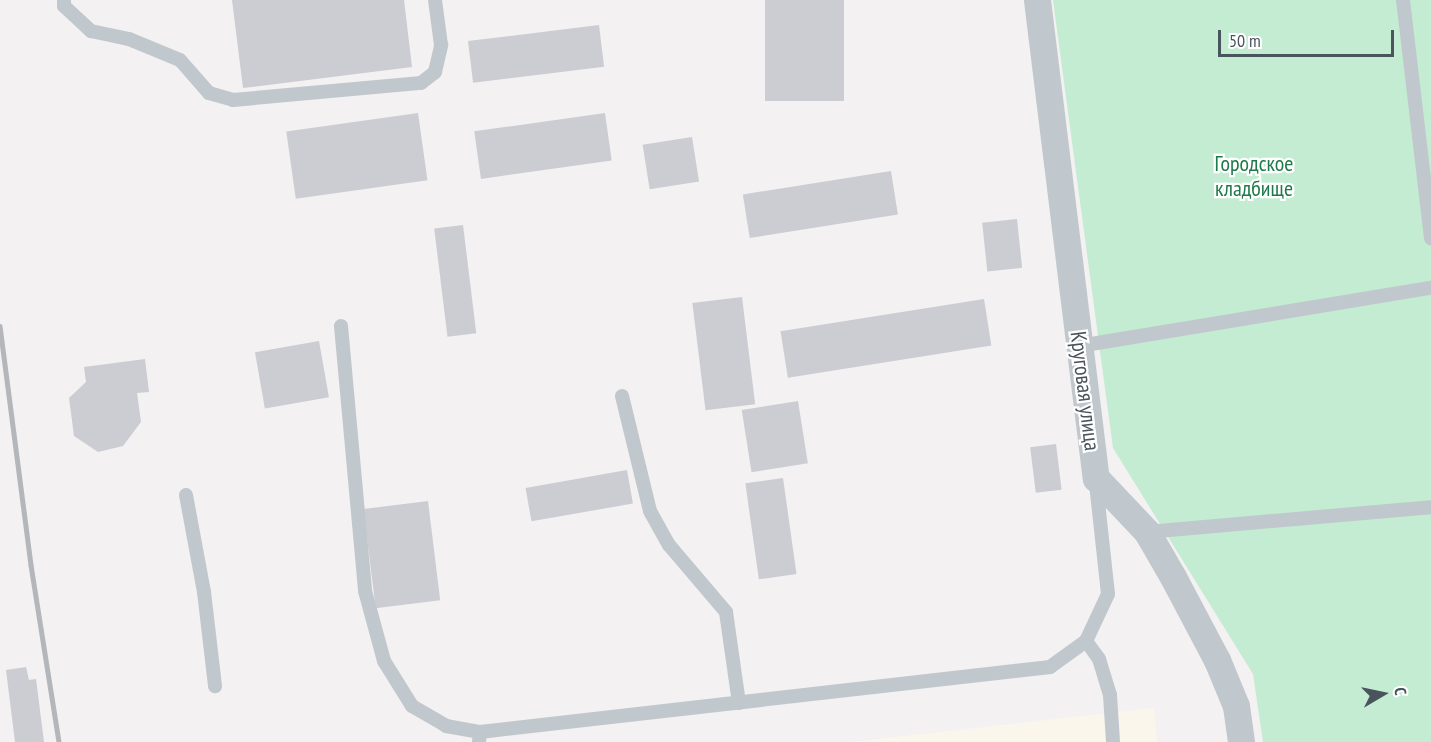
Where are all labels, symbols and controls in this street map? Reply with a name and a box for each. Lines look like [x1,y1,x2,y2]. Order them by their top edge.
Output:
scale bar [1221,18,1396,56]
text: 50 m [1229,29,1261,52]
park label: Городское кладбище [1215,150,1293,202]
street label: Круговая улица [1065,330,1105,452]
north arrow [1353,664,1413,724]
text: С [1390,686,1411,696]

